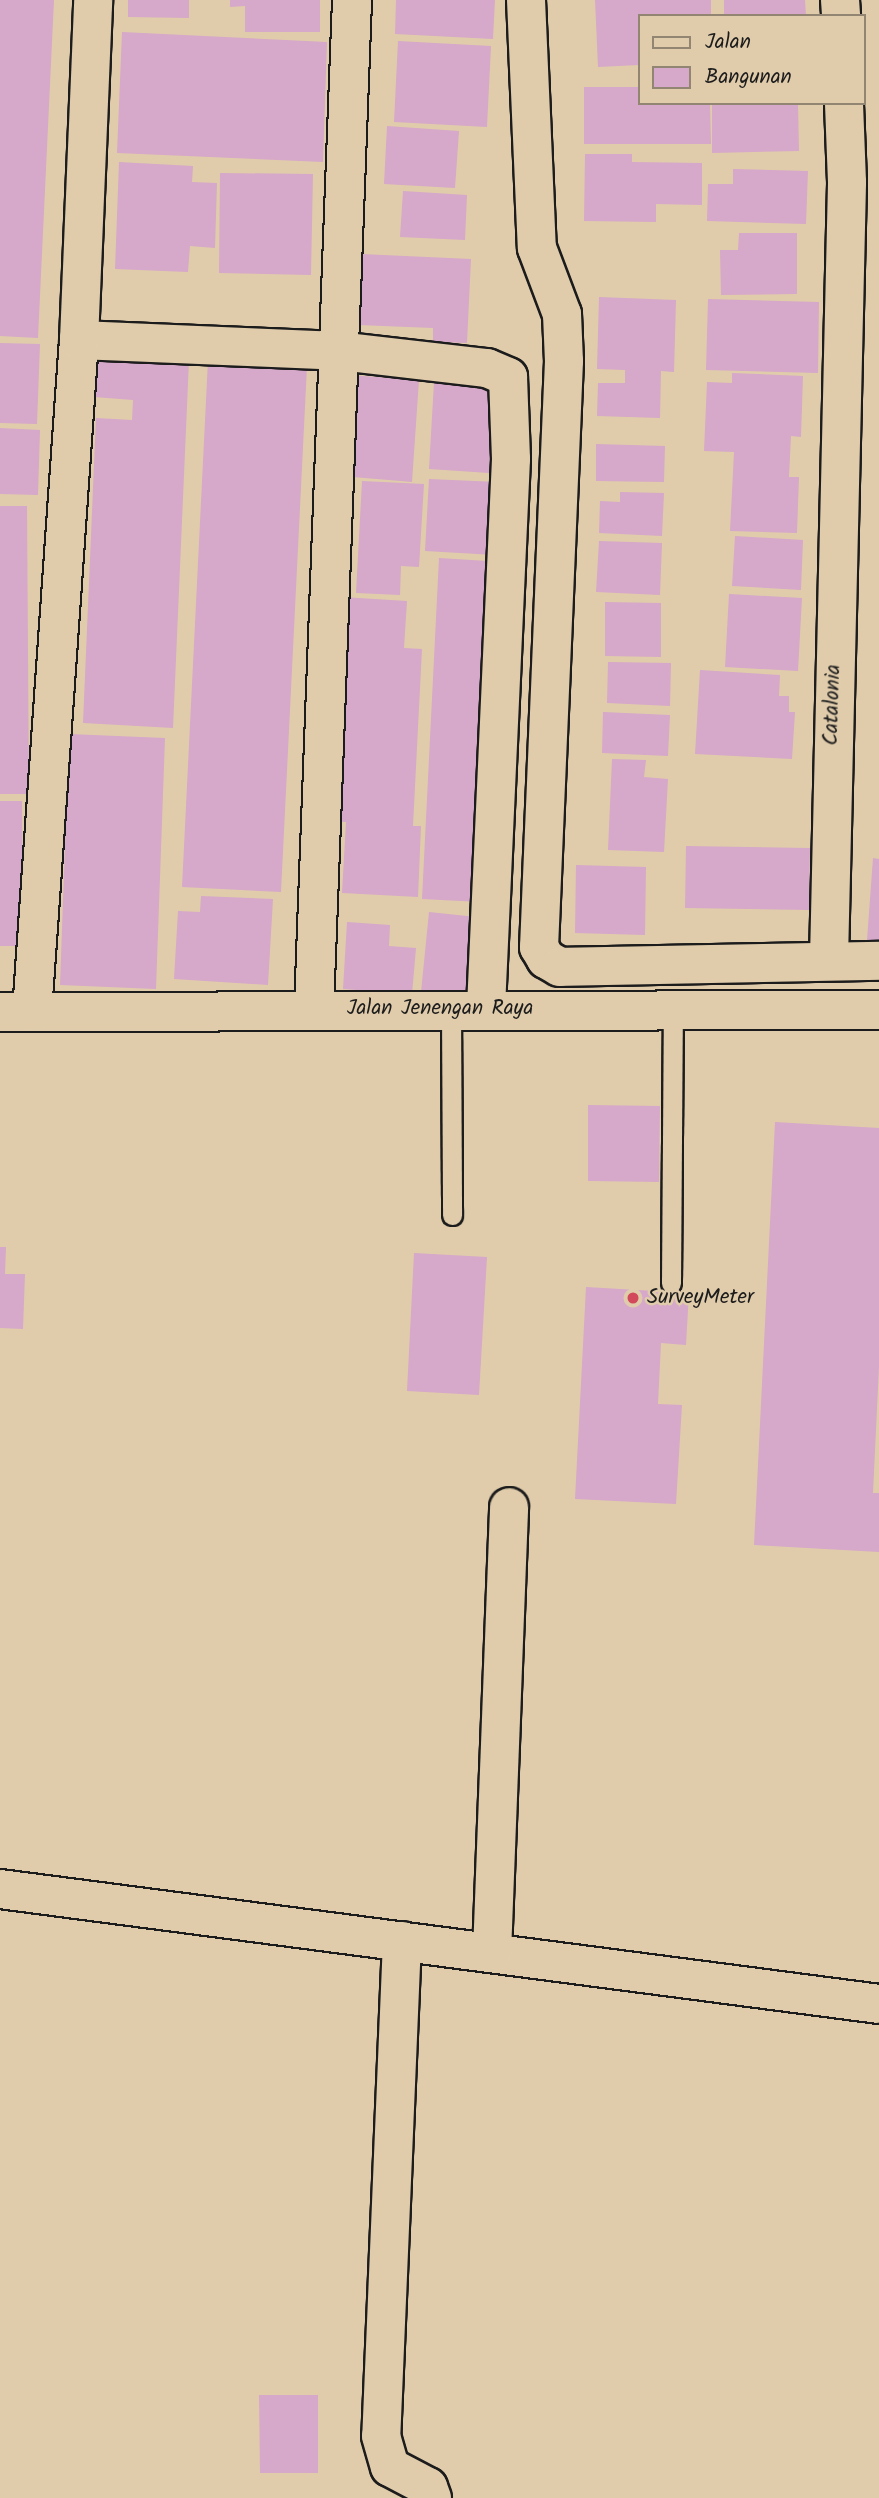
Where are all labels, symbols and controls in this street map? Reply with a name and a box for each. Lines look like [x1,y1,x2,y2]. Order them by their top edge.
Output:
legend [638,14,865,105]
text: Jalan [705,26,751,59]
text: Bangunan [705,61,792,94]
street label: Catalonia [819,664,847,746]
street label: Jalan Jenengan Raya [347,996,533,1022]
place label: SurveyMeter [647,1285,754,1311]
marker: SurveyMeter [625,1290,641,1306]

